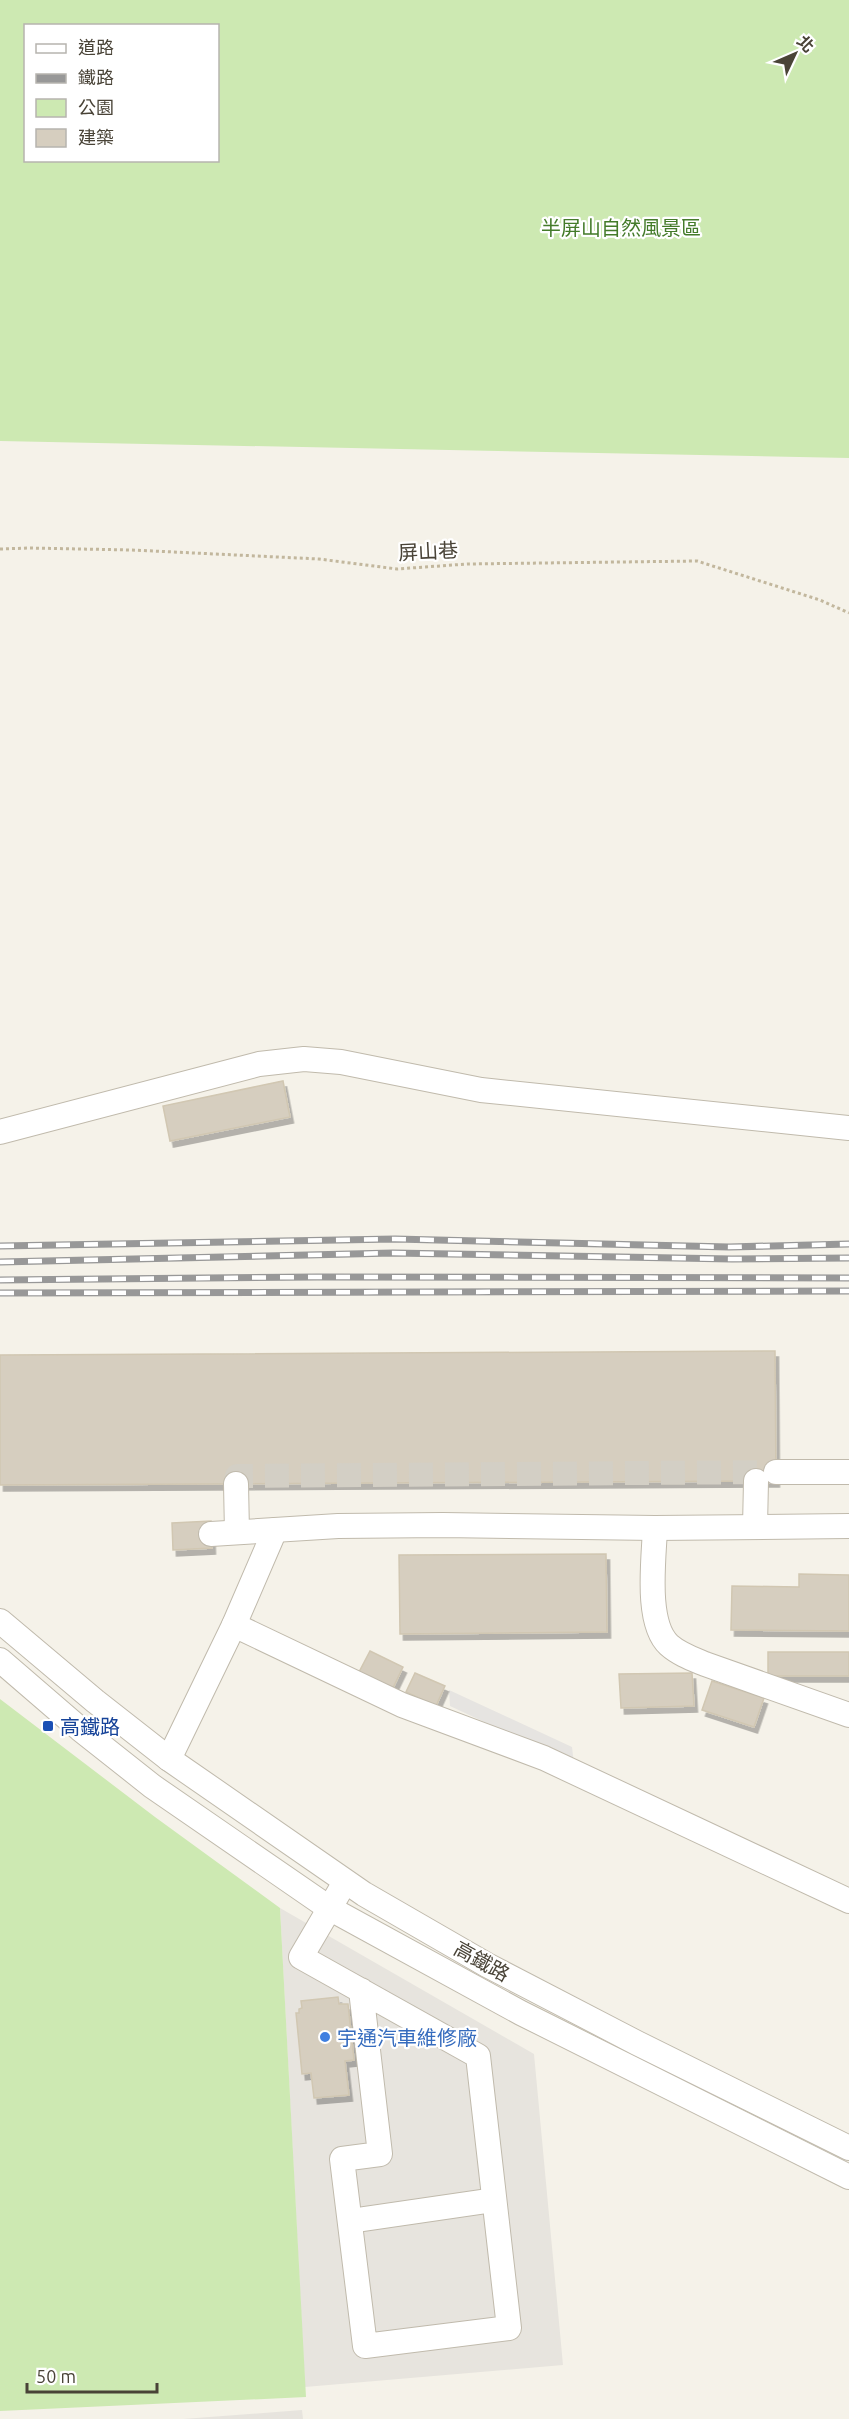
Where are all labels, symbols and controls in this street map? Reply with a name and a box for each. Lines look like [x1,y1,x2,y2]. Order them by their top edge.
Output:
legend [24,24,219,162]
north arrow [765,24,825,84]
text: 北 [794,32,818,56]
text: 道路 [78,37,114,57]
text: 鐵路 [78,67,114,87]
text: 公園 [78,97,114,117]
text: 建築 [78,127,114,147]
park label: 半屏山自然風景區 [541,216,701,239]
street label: 屏山巷 [397,538,459,564]
place label: 高鐵路 [60,1715,120,1738]
marker: 高鐵路 [41,1719,55,1733]
street label: 高鐵路 [450,1936,514,1986]
place label: 宇通汽車維修廠 [337,2026,477,2049]
marker: 宇通汽車維修廠 [318,2030,332,2044]
scale bar [27,2356,158,2394]
text: 50 m [36,2366,76,2386]

